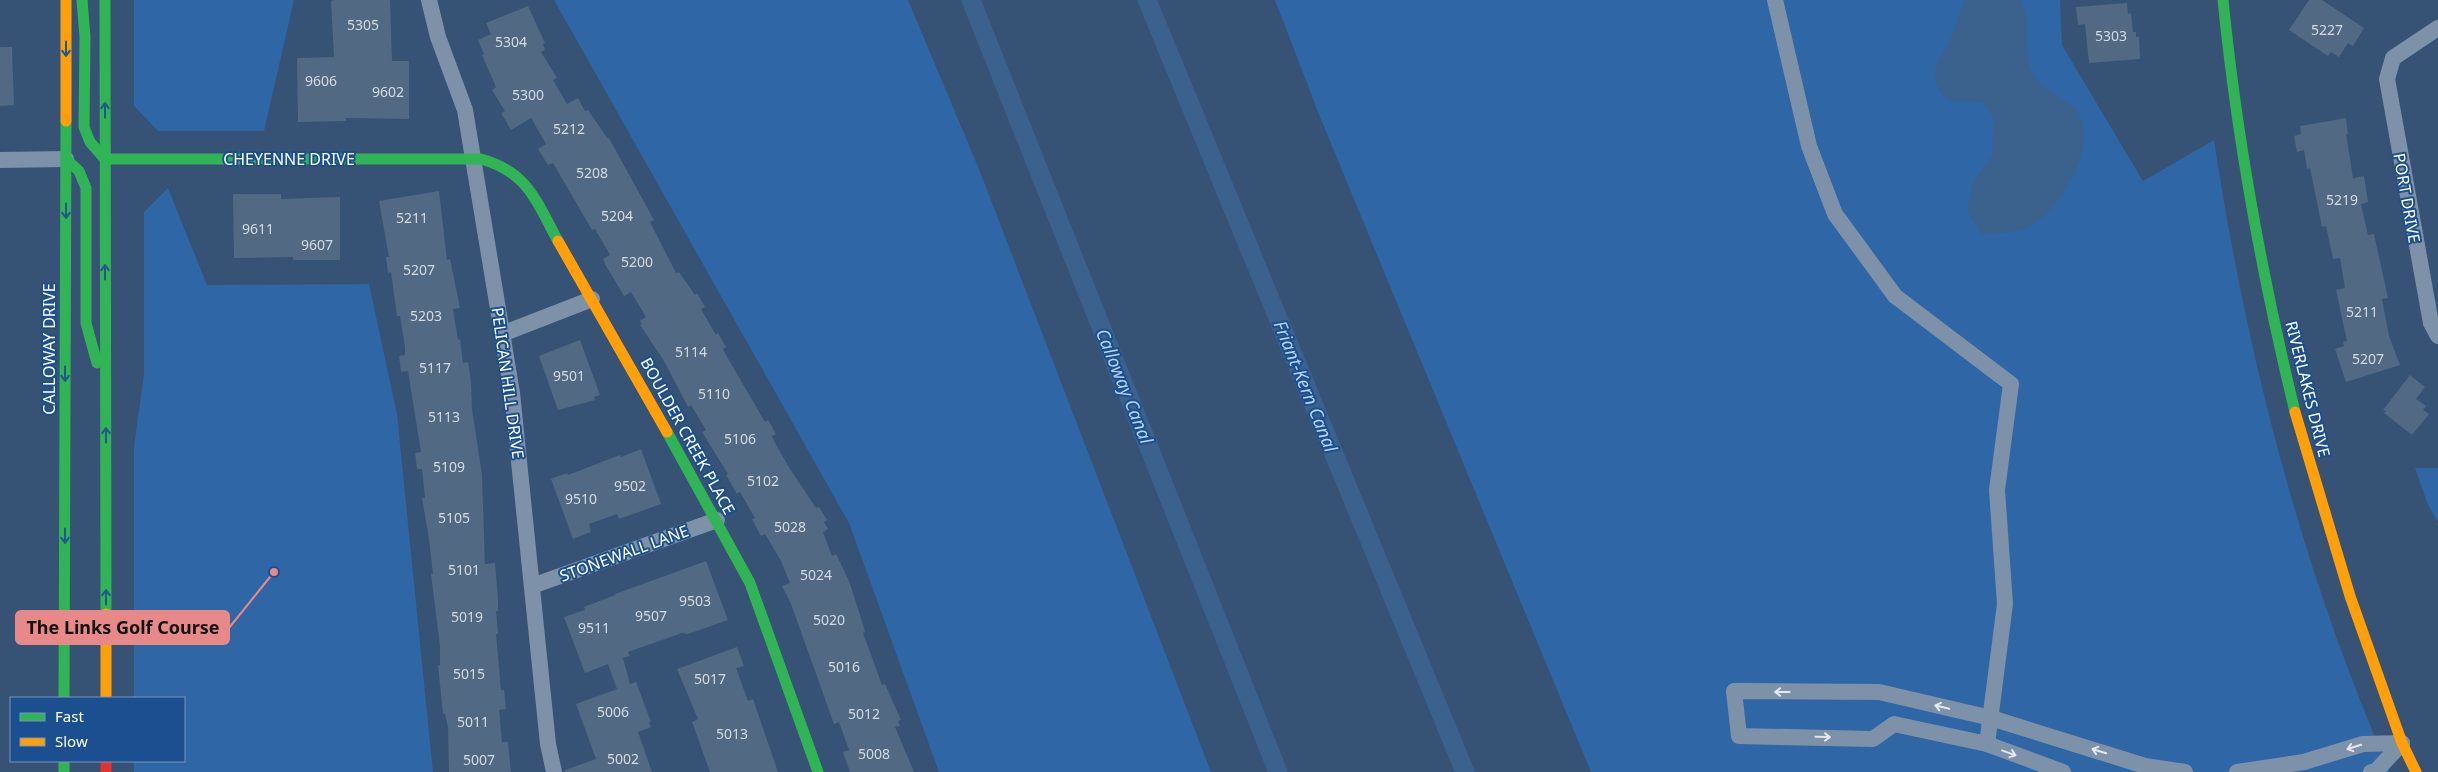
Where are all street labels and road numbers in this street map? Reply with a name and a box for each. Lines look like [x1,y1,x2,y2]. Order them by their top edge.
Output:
street label: CHEYENNE DRIVE [223,148,355,170]
street label: PORT DRIVE [2388,151,2426,245]
street label: CALLOWAY DRIVE [38,283,60,415]
street label: PELICAN HILL DRIVE [486,306,530,460]
street label: RIVERLAKES DRIVE [2280,319,2336,459]
street label: BOULDER CREEK PLACE [636,353,740,519]
street label: STONEWALL LANE [556,519,692,587]

